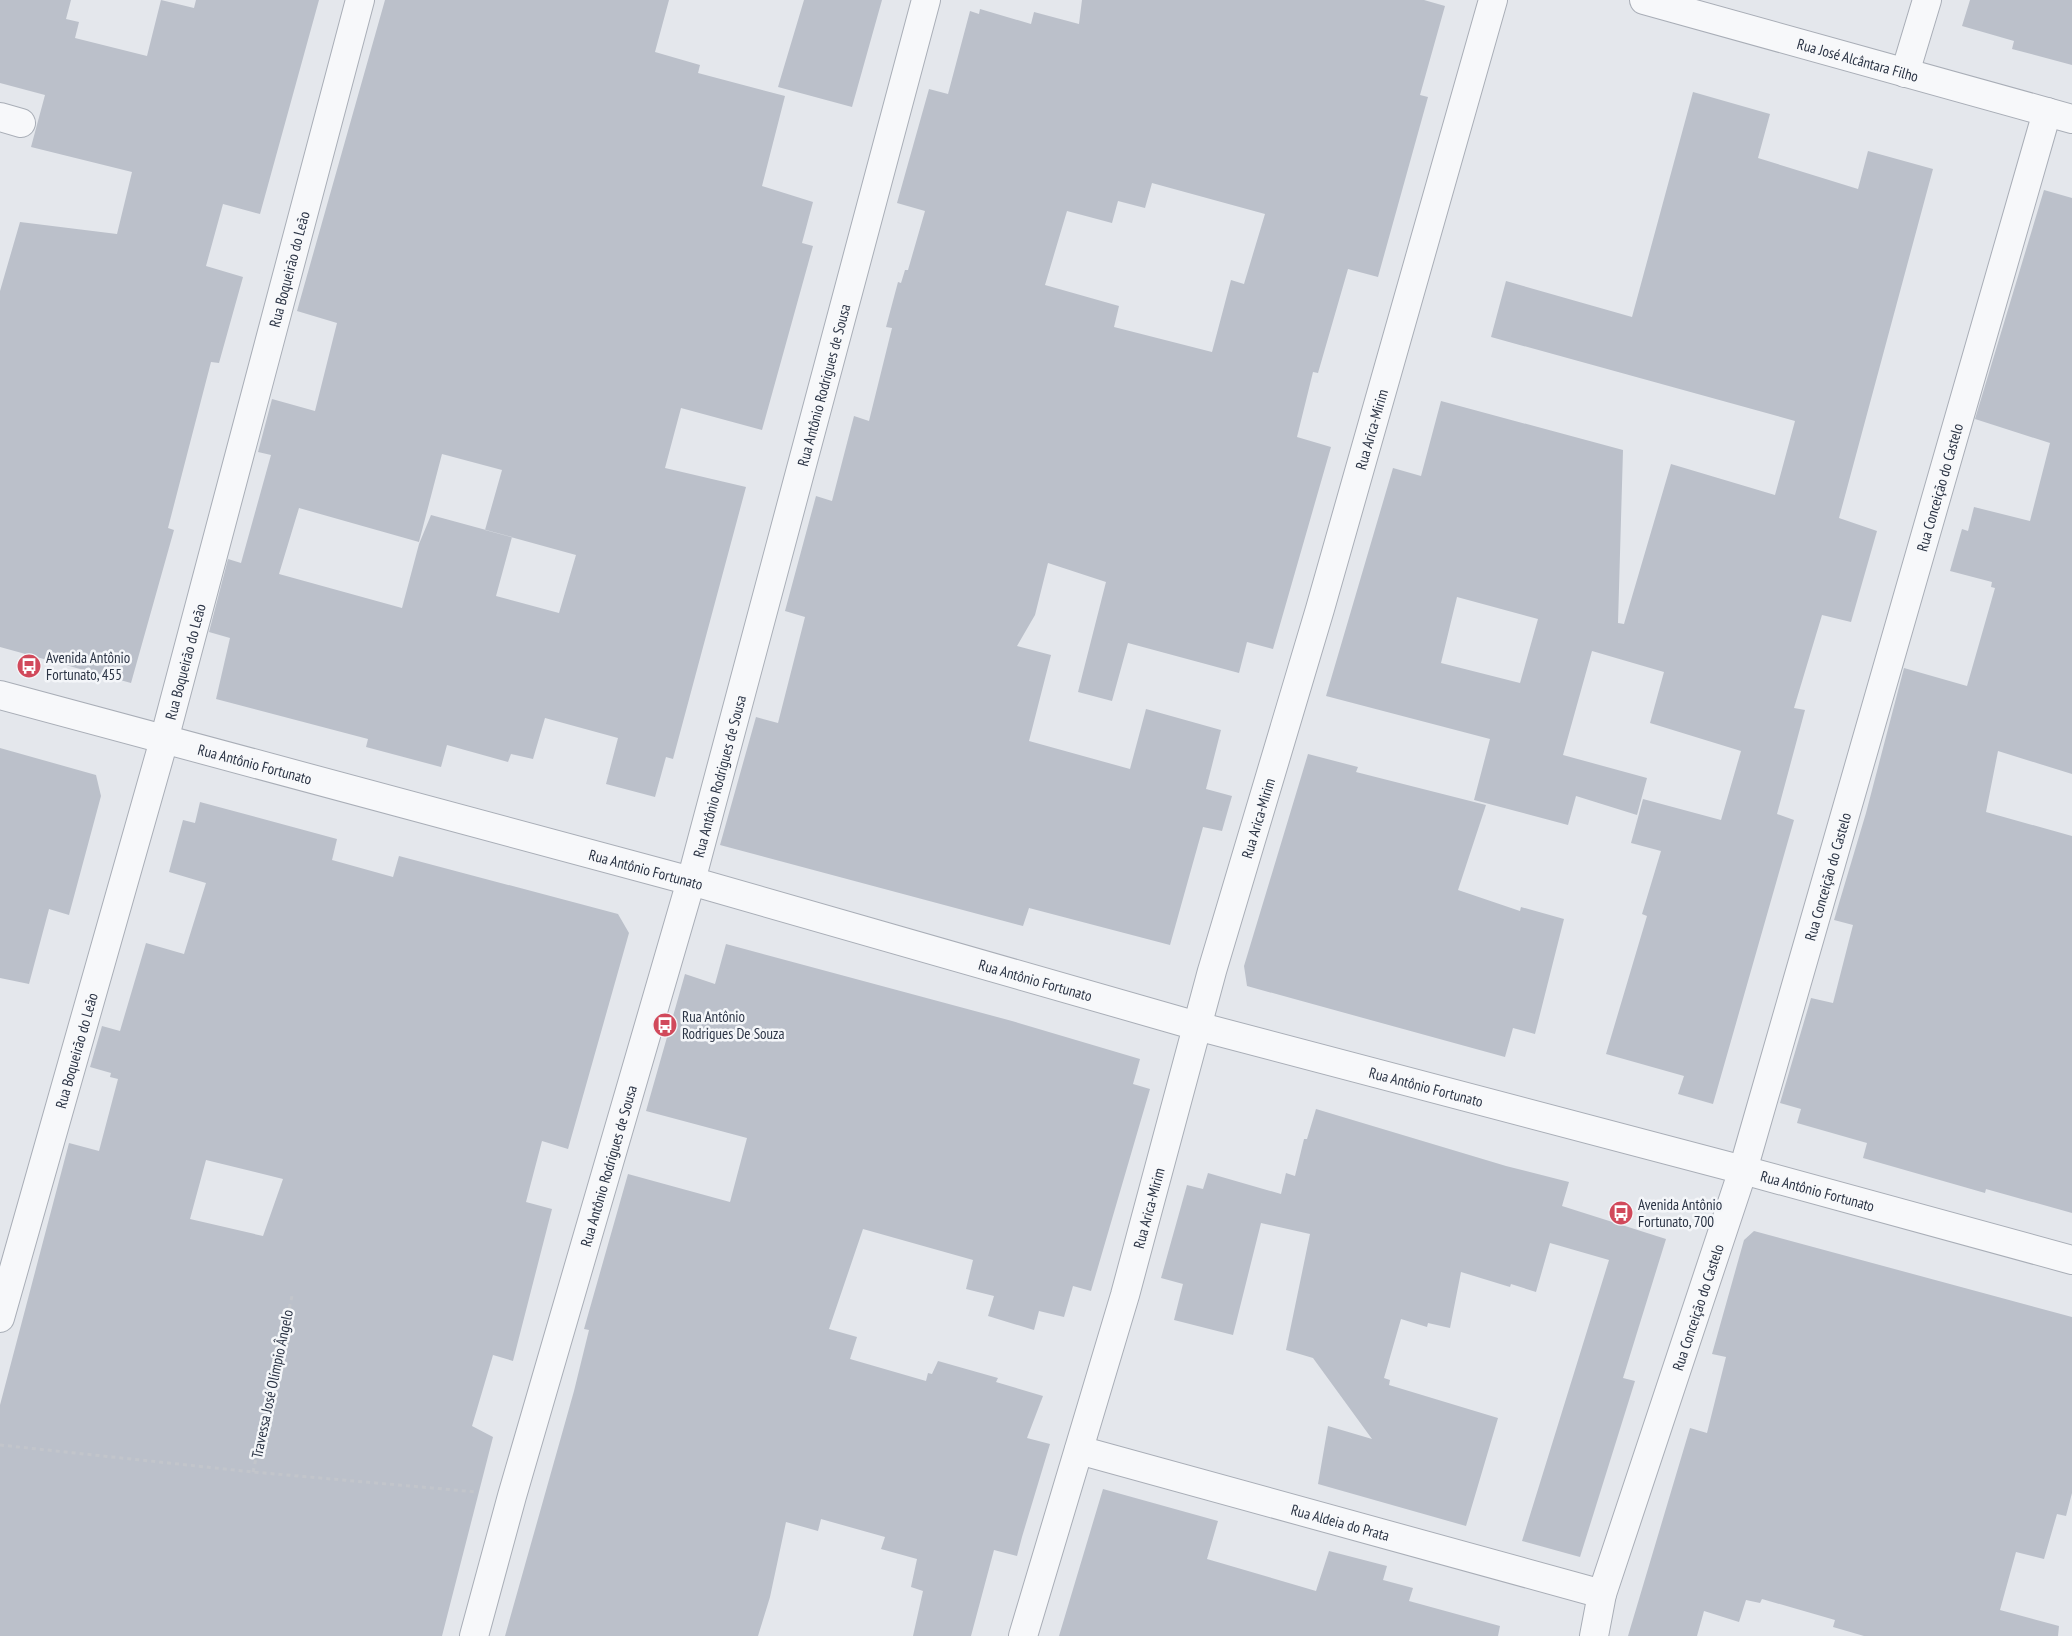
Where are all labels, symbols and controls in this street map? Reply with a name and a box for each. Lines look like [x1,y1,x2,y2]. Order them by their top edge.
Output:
street label: Rua José Alcântara Filho [1795,34,1921,85]
street label: Rua Boqueirão do Leão [264,209,313,329]
street label: Rua Antônio Rodrigues de Sousa [793,302,854,468]
street label: Rua Arica-Mirim [1351,387,1391,472]
street label: Rua Conceição do Castelo [1912,421,1967,553]
street label: Rua Boqueirão do Leão [160,601,209,722]
place label: Avenida Antônio Fortunato, 455 [46,648,130,684]
bus stop icon: Avenida Antônio Fortunato, 455 [16,653,42,679]
street label: Rua Antônio Rodrigues de Sousa [688,693,750,859]
street label: Rua Antônio Fortunato [196,739,314,788]
street label: Rua Arica-Mirim [1237,776,1279,860]
street label: Rua Conceição do Castelo [1800,810,1855,943]
street label: Rua Antônio Fortunato [587,844,705,893]
street label: Rua Antônio Fortunato [977,954,1094,1005]
street label: Rua Boqueirão do Leão [50,991,101,1110]
place label: Rua Antônio Rodrigues De Souza [682,1007,784,1043]
bus stop icon: Rua Antônio Rodrigues De Souza [652,1012,678,1038]
street label: Rua Antônio Fortunato [1367,1062,1485,1111]
street label: Rua Antônio Rodrigues de Sousa [576,1083,641,1249]
street label: Rua Arica-Mirim [1128,1166,1168,1250]
street label: Rua Antônio Fortunato [1759,1166,1877,1215]
place label: Avenida Antônio Fortunato, 700 [1638,1195,1722,1231]
bus stop icon: Avenida Antônio Fortunato, 700 [1608,1200,1634,1226]
street label: Rua Conceição do Castelo [1668,1241,1727,1373]
street label: Travessa José Olímpio Ângelo [247,1308,297,1460]
street label: Rua Aldeia do Prata [1289,1499,1392,1545]

